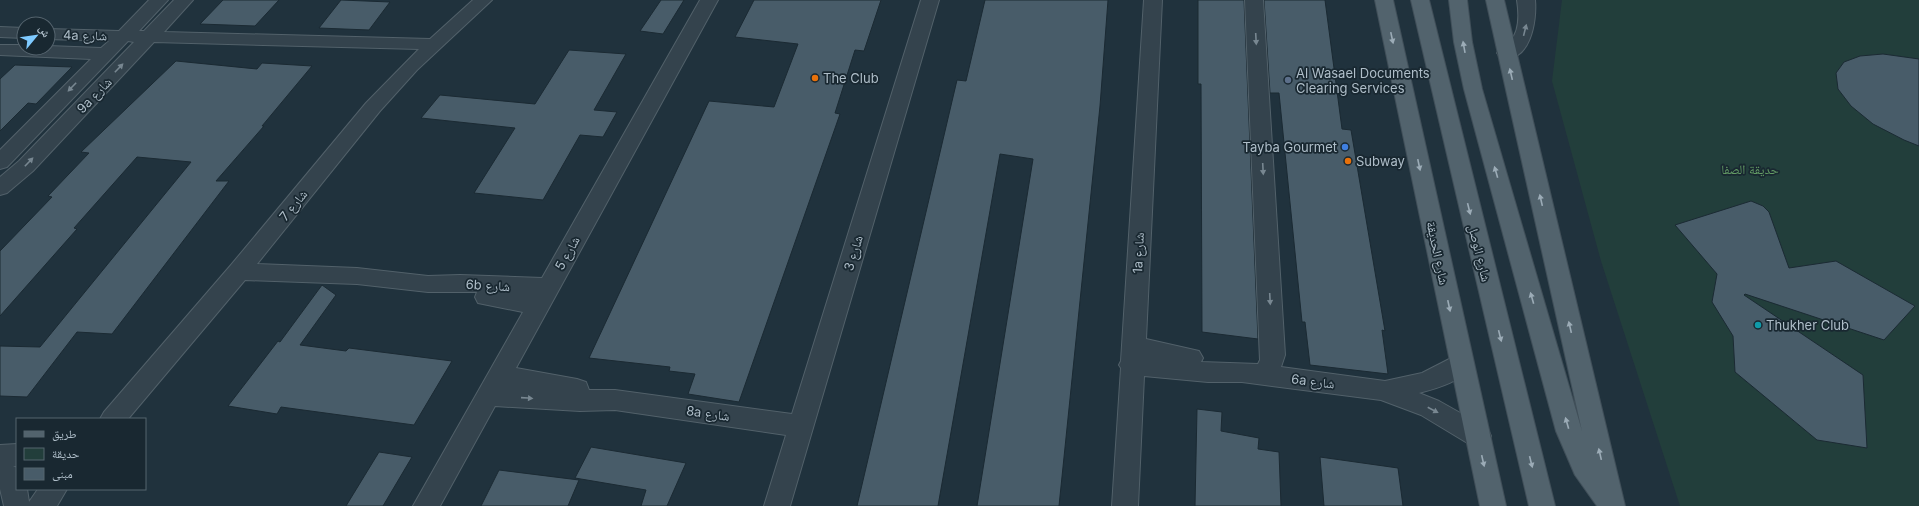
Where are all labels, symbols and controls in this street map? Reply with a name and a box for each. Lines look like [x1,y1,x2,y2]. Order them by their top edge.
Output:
north arrow [16,16,56,56]
text: ش [35,23,54,40]
one-way arrow [1522,24,1528,36]
street label: 4a شارع [63,27,107,45]
one-way arrow [1389,32,1395,44]
one-way arrow [1252,33,1259,45]
one-way arrow [1461,40,1467,53]
one-way arrow [115,63,124,74]
place label: Al Wasael Documents Clearing Services [1296,65,1430,96]
one-way arrow [1508,68,1514,80]
place label: The Club [823,70,879,86]
marker: The Club [810,73,820,83]
street label: 9a شارع [73,74,116,118]
marker: Al Wasael Documents Clearing Services [1283,75,1293,85]
one-way arrow [67,82,77,92]
place label: Tayba Gourmet [1243,139,1337,155]
marker: Tayba Gourmet [1340,142,1350,152]
place label: Subway [1356,153,1405,169]
marker: Subway [1343,156,1353,166]
one-way arrow [25,157,34,167]
one-way arrow [1417,159,1423,172]
park label: حديقة الصفا [1721,161,1779,177]
one-way arrow [1259,163,1266,175]
one-way arrow [1493,166,1499,178]
street label: شارع 7 [276,186,312,225]
one-way arrow [1537,194,1543,207]
one-way arrow [1467,203,1473,215]
street label: شارع الحديقة [1422,220,1453,287]
street label: شارع الوصل [1463,223,1495,284]
street label: 1a شارع [1129,232,1149,274]
street label: شارع 5 [551,233,585,274]
street label: شارع 3 [840,233,868,273]
street label: 6b شارع [465,276,511,296]
one-way arrow [1529,291,1535,303]
one-way arrow [1266,293,1273,305]
one-way arrow [1447,300,1453,312]
place label: Thukher Club [1766,317,1849,333]
marker: Thukher Club [1753,320,1763,330]
one-way arrow [1567,321,1573,333]
one-way arrow [1497,330,1503,342]
street label: 6a شارع [1290,370,1336,394]
one-way arrow [521,394,533,401]
street label: 8a شارع [685,402,731,426]
one-way arrow [1427,407,1438,413]
one-way arrow [1564,416,1570,428]
legend [16,418,146,490]
text: طريق [52,426,77,441]
text: حديقة [52,446,80,461]
one-way arrow [1596,447,1602,460]
one-way arrow [1480,455,1486,467]
one-way arrow [1528,456,1534,468]
text: مبنى [52,466,73,481]

